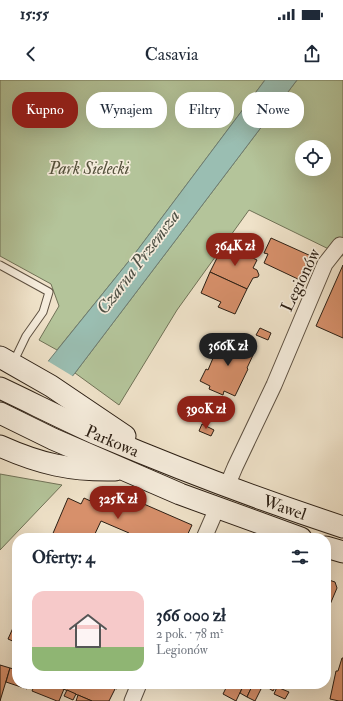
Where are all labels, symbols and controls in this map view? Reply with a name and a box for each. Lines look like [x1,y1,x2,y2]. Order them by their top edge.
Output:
text: 15:55 [20,5,49,24]
icon: back [20,43,42,65]
text: Casavia [145,43,198,66]
icon: share [301,43,323,65]
chip: Kupno [12,92,78,128]
chip: Wynajem [86,92,167,128]
chip: Filtry [175,92,234,128]
chip: Nowe [242,92,304,128]
map controls [295,140,331,176]
button: locate [295,140,331,176]
park label: Park Sielecki [48,158,130,179]
water label: Czarna Przemsza [92,205,185,319]
pin: 364K zł [198,233,272,267]
text: 364K zł [215,238,255,254]
street label: Legionów [276,245,325,315]
pin: 366K zł [191,333,265,367]
text: 366K zł [208,338,248,354]
pin: 390K zł [169,396,243,430]
text: 390K zł [186,401,226,417]
street label: Parkowa [82,420,143,462]
pin: 325K zł [81,486,155,520]
street label: Wawel [259,490,310,525]
text: 325K zł [99,491,137,507]
icon: filters [289,546,311,568]
text: Oferty: 4 [32,547,95,568]
text: 366 000 zł [156,605,226,626]
icon: home [64,607,112,655]
text: 2 pok. · 78 m² [156,626,223,642]
text: Legionów [156,642,208,658]

